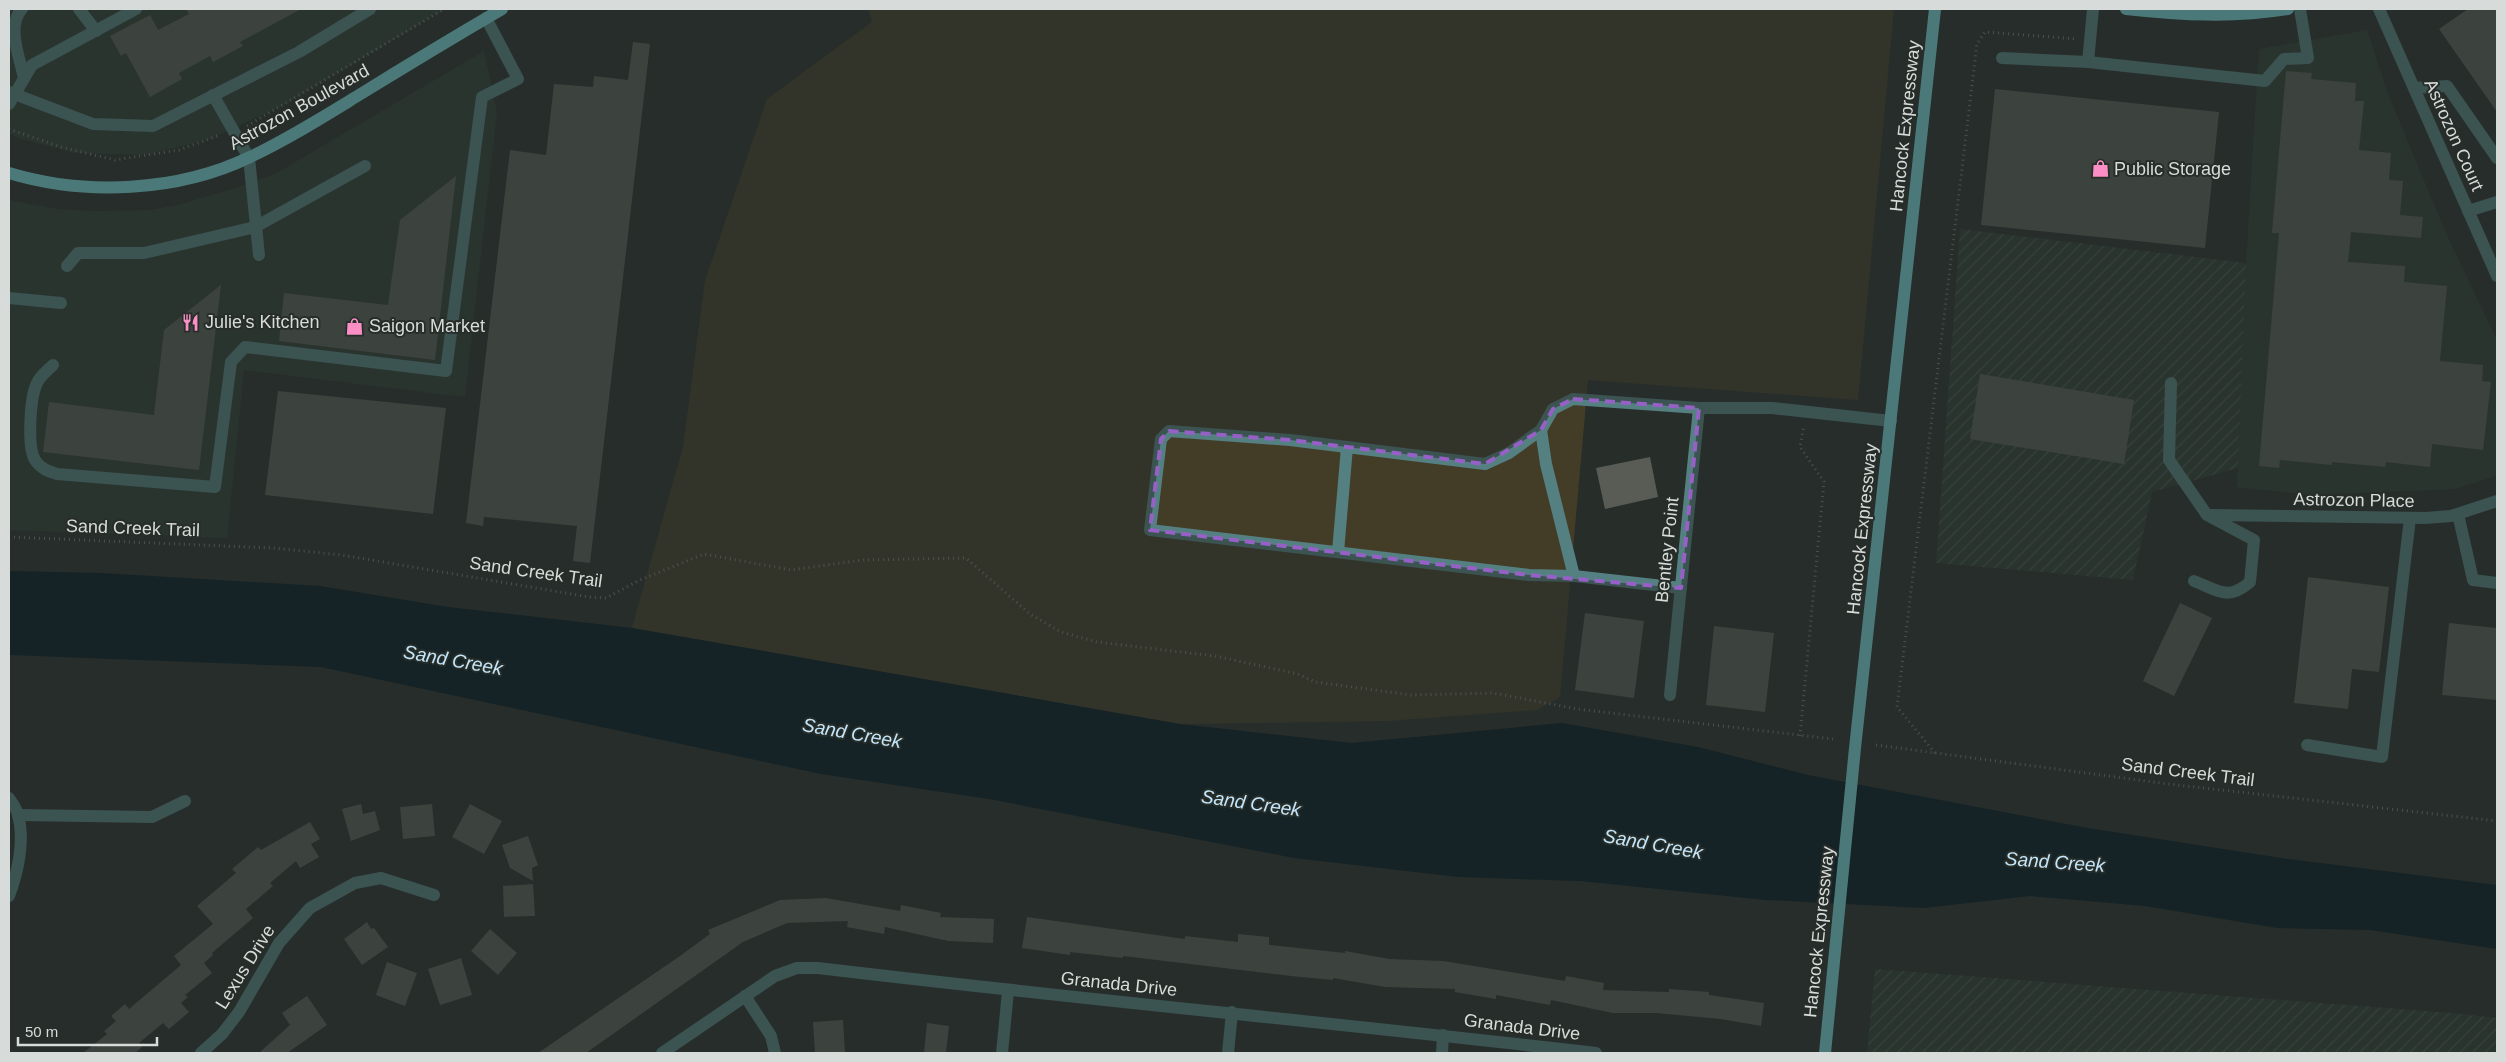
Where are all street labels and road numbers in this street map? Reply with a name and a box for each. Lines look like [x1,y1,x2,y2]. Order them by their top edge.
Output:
street label: Hancock Expressway [1886,39,1924,213]
street label: Astrozon Boulevard [225,60,373,154]
street label: Astrozon Court [2420,76,2488,194]
street label: Hancock Expressway [1843,442,1881,616]
street label: Astrozon Place [2293,489,2415,511]
street label: Bentley Point [1652,496,1682,604]
street label: Sand Creek Trail [66,516,200,540]
street label: Sand Creek Trail [468,553,604,591]
street label: Sand Creek Trail [2120,754,2256,790]
street label: Hancock Expressway [1800,845,1838,1019]
street label: Lexus Drive [211,921,279,1013]
street label: Granada Drive [1060,968,1178,1000]
street label: Granada Drive [1463,1010,1581,1044]

